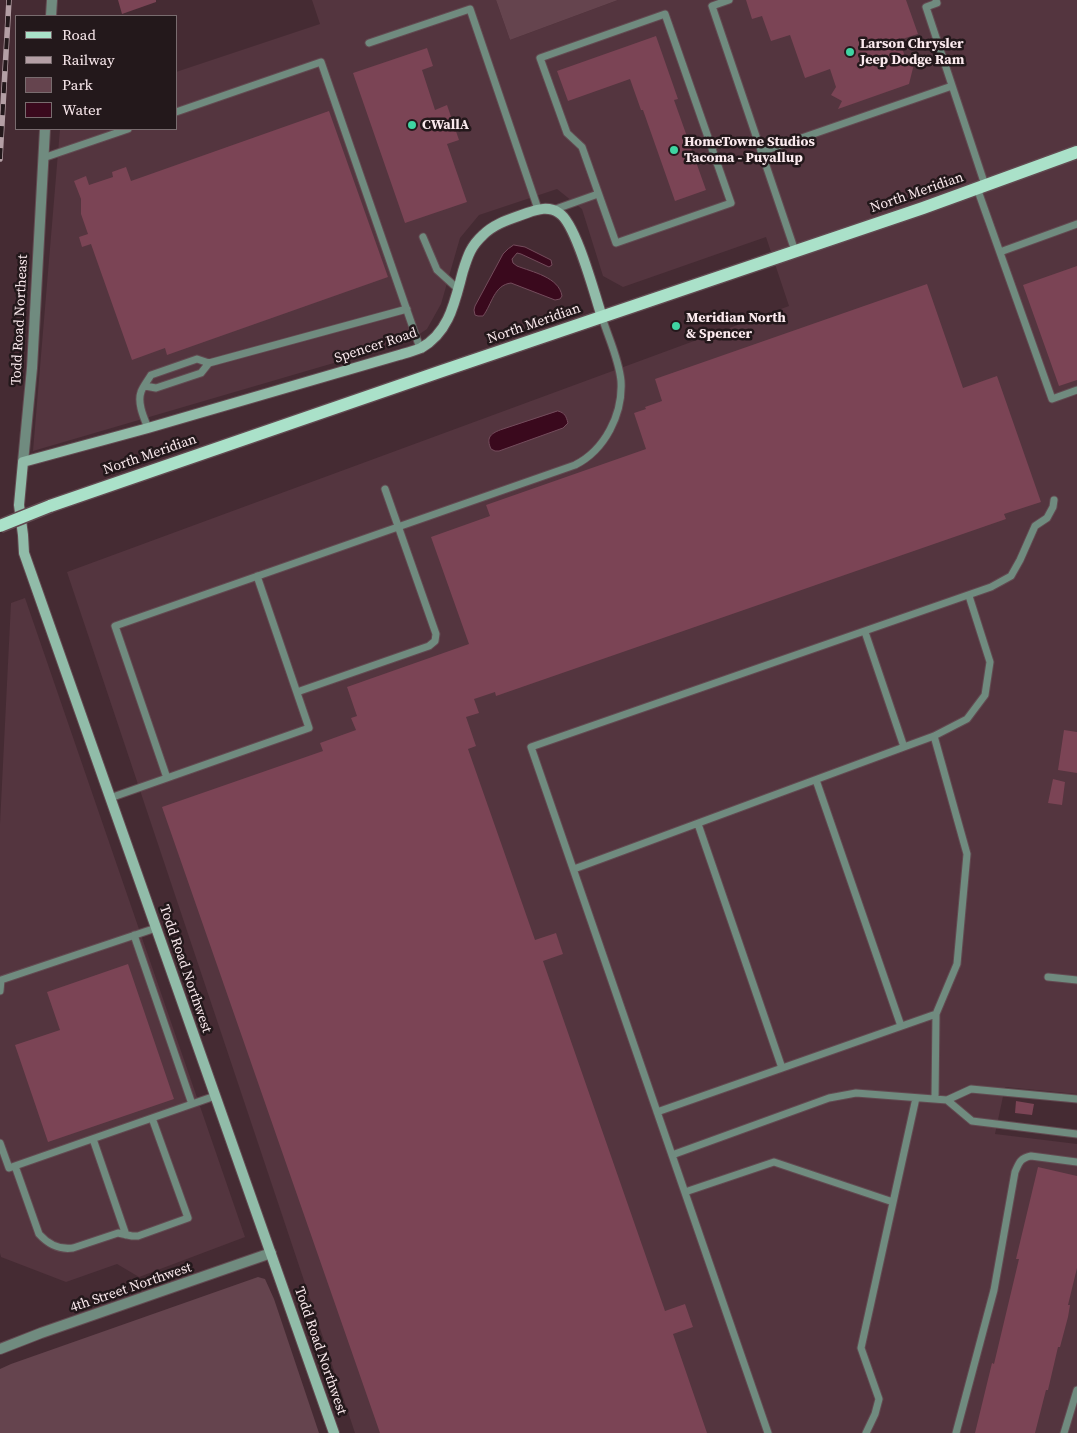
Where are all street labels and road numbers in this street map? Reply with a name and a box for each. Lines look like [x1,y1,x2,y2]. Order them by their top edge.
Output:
street label: North Meridian [868,169,966,217]
street label: Todd Road Northeast [8,254,32,386]
street label: North Meridian [485,300,583,348]
street label: Spencer Road [333,325,419,367]
street label: North Meridian [101,431,199,479]
street label: Todd Road Northwest [155,903,215,1035]
street label: 4th Street Northwest [68,1259,194,1317]
street label: Todd Road Northwest [290,1285,350,1417]

